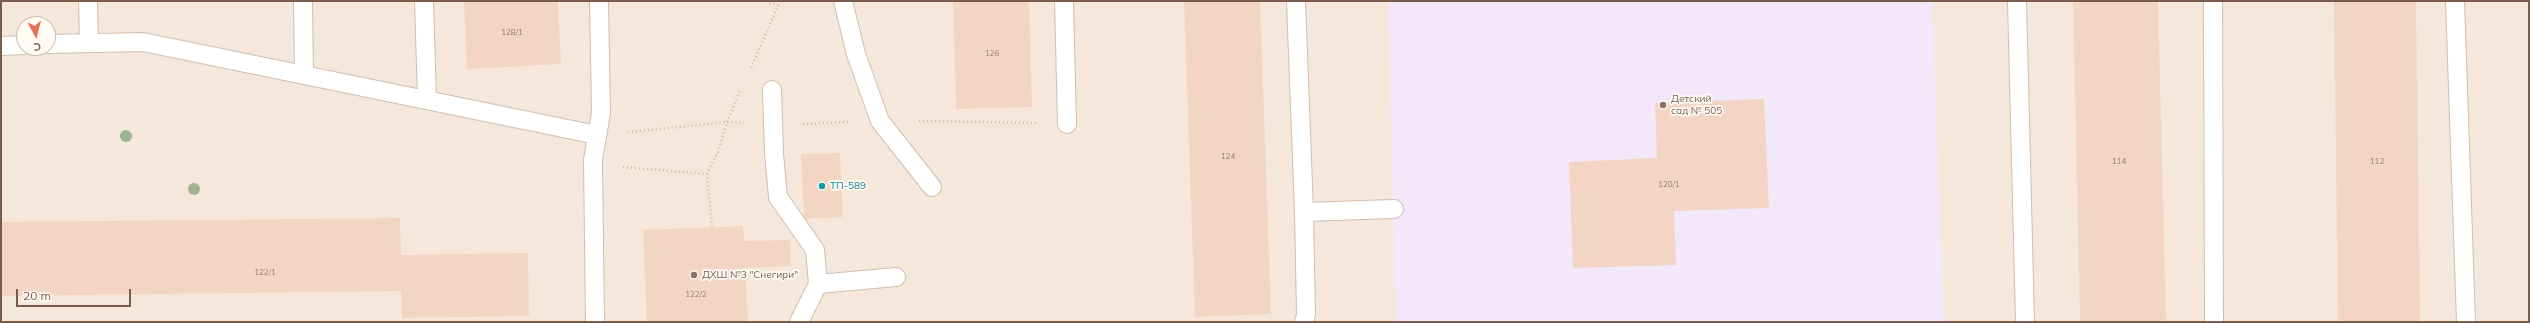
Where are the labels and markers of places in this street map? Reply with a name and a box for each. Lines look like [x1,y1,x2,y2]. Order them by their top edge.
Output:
place label: Детский сад № 505 [1671,93,1722,116]
marker: Детский сад № 505 [1658,100,1668,110]
place label: ТП-589 [830,180,866,192]
marker: ТП-589 [817,181,827,191]
place label: ДХШ №3 "Снегири" [702,269,798,281]
marker: ДХШ №3 "Снегири" [689,270,699,280]

